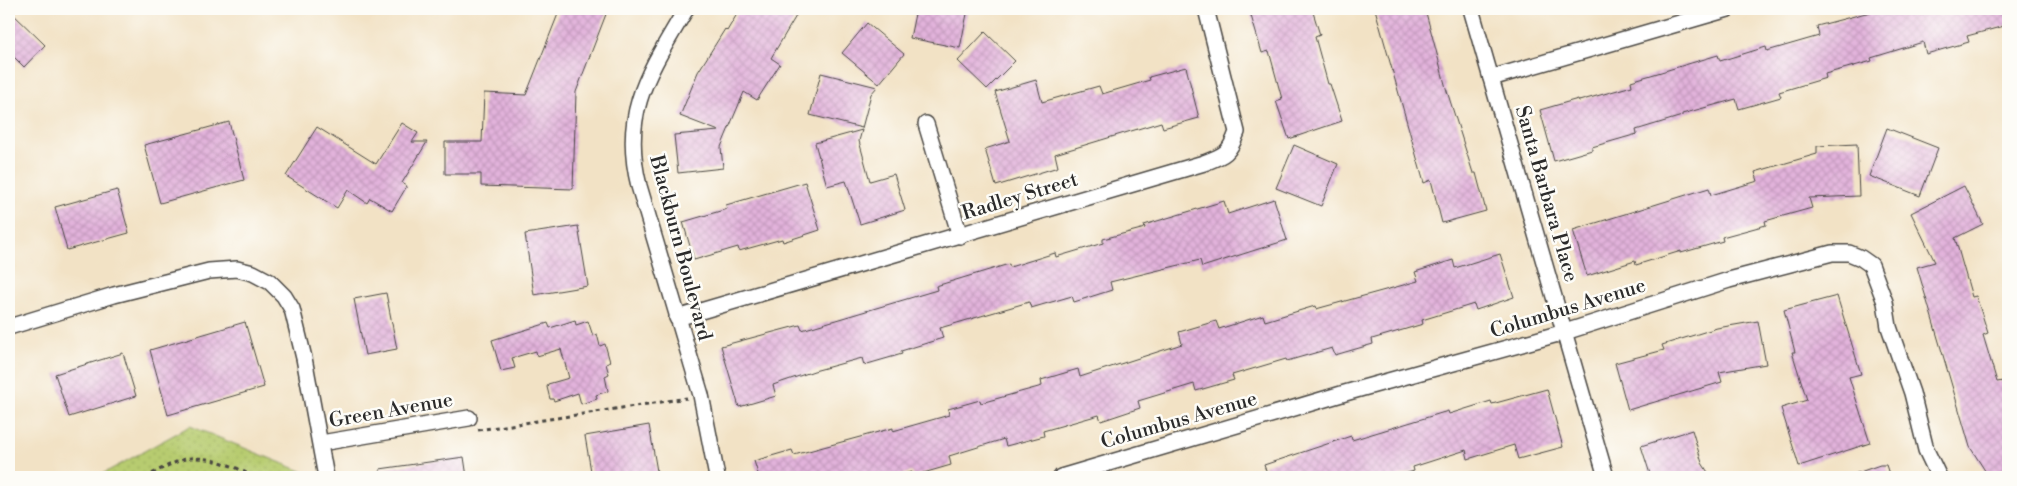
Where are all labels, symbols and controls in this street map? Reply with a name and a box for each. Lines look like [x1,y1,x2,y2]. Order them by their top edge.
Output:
street label: Santa Barbara Place [1509,103,1583,285]
street label: Blackburn Boulevard [643,152,717,344]
street label: Radley Street [959,168,1081,226]
street label: Columbus Avenue [1487,273,1649,345]
street label: Columbus Avenue [1098,387,1260,455]
street label: Green Avenue [327,388,455,434]

